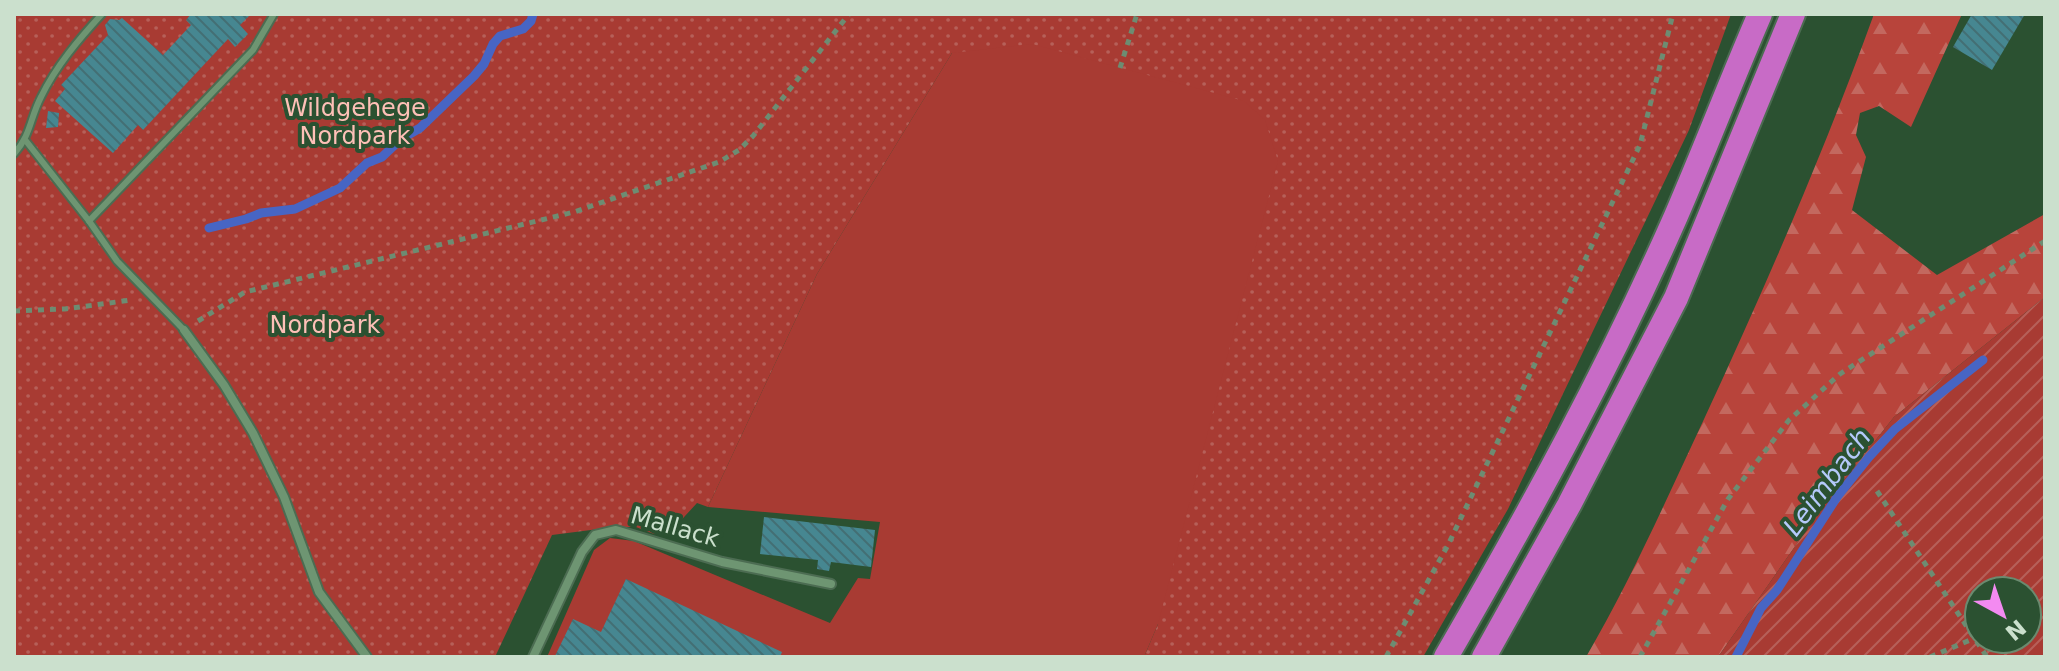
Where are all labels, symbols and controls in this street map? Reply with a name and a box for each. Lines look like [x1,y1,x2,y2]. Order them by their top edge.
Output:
park label: Wildgehege Nordpark [284,94,426,150]
park label: Nordpark [269,311,381,339]
water label: Leimbach [1777,423,1877,541]
street label: Mallack [628,501,722,553]
north arrow [1963,575,2043,655]
text: N [2000,614,2031,645]

